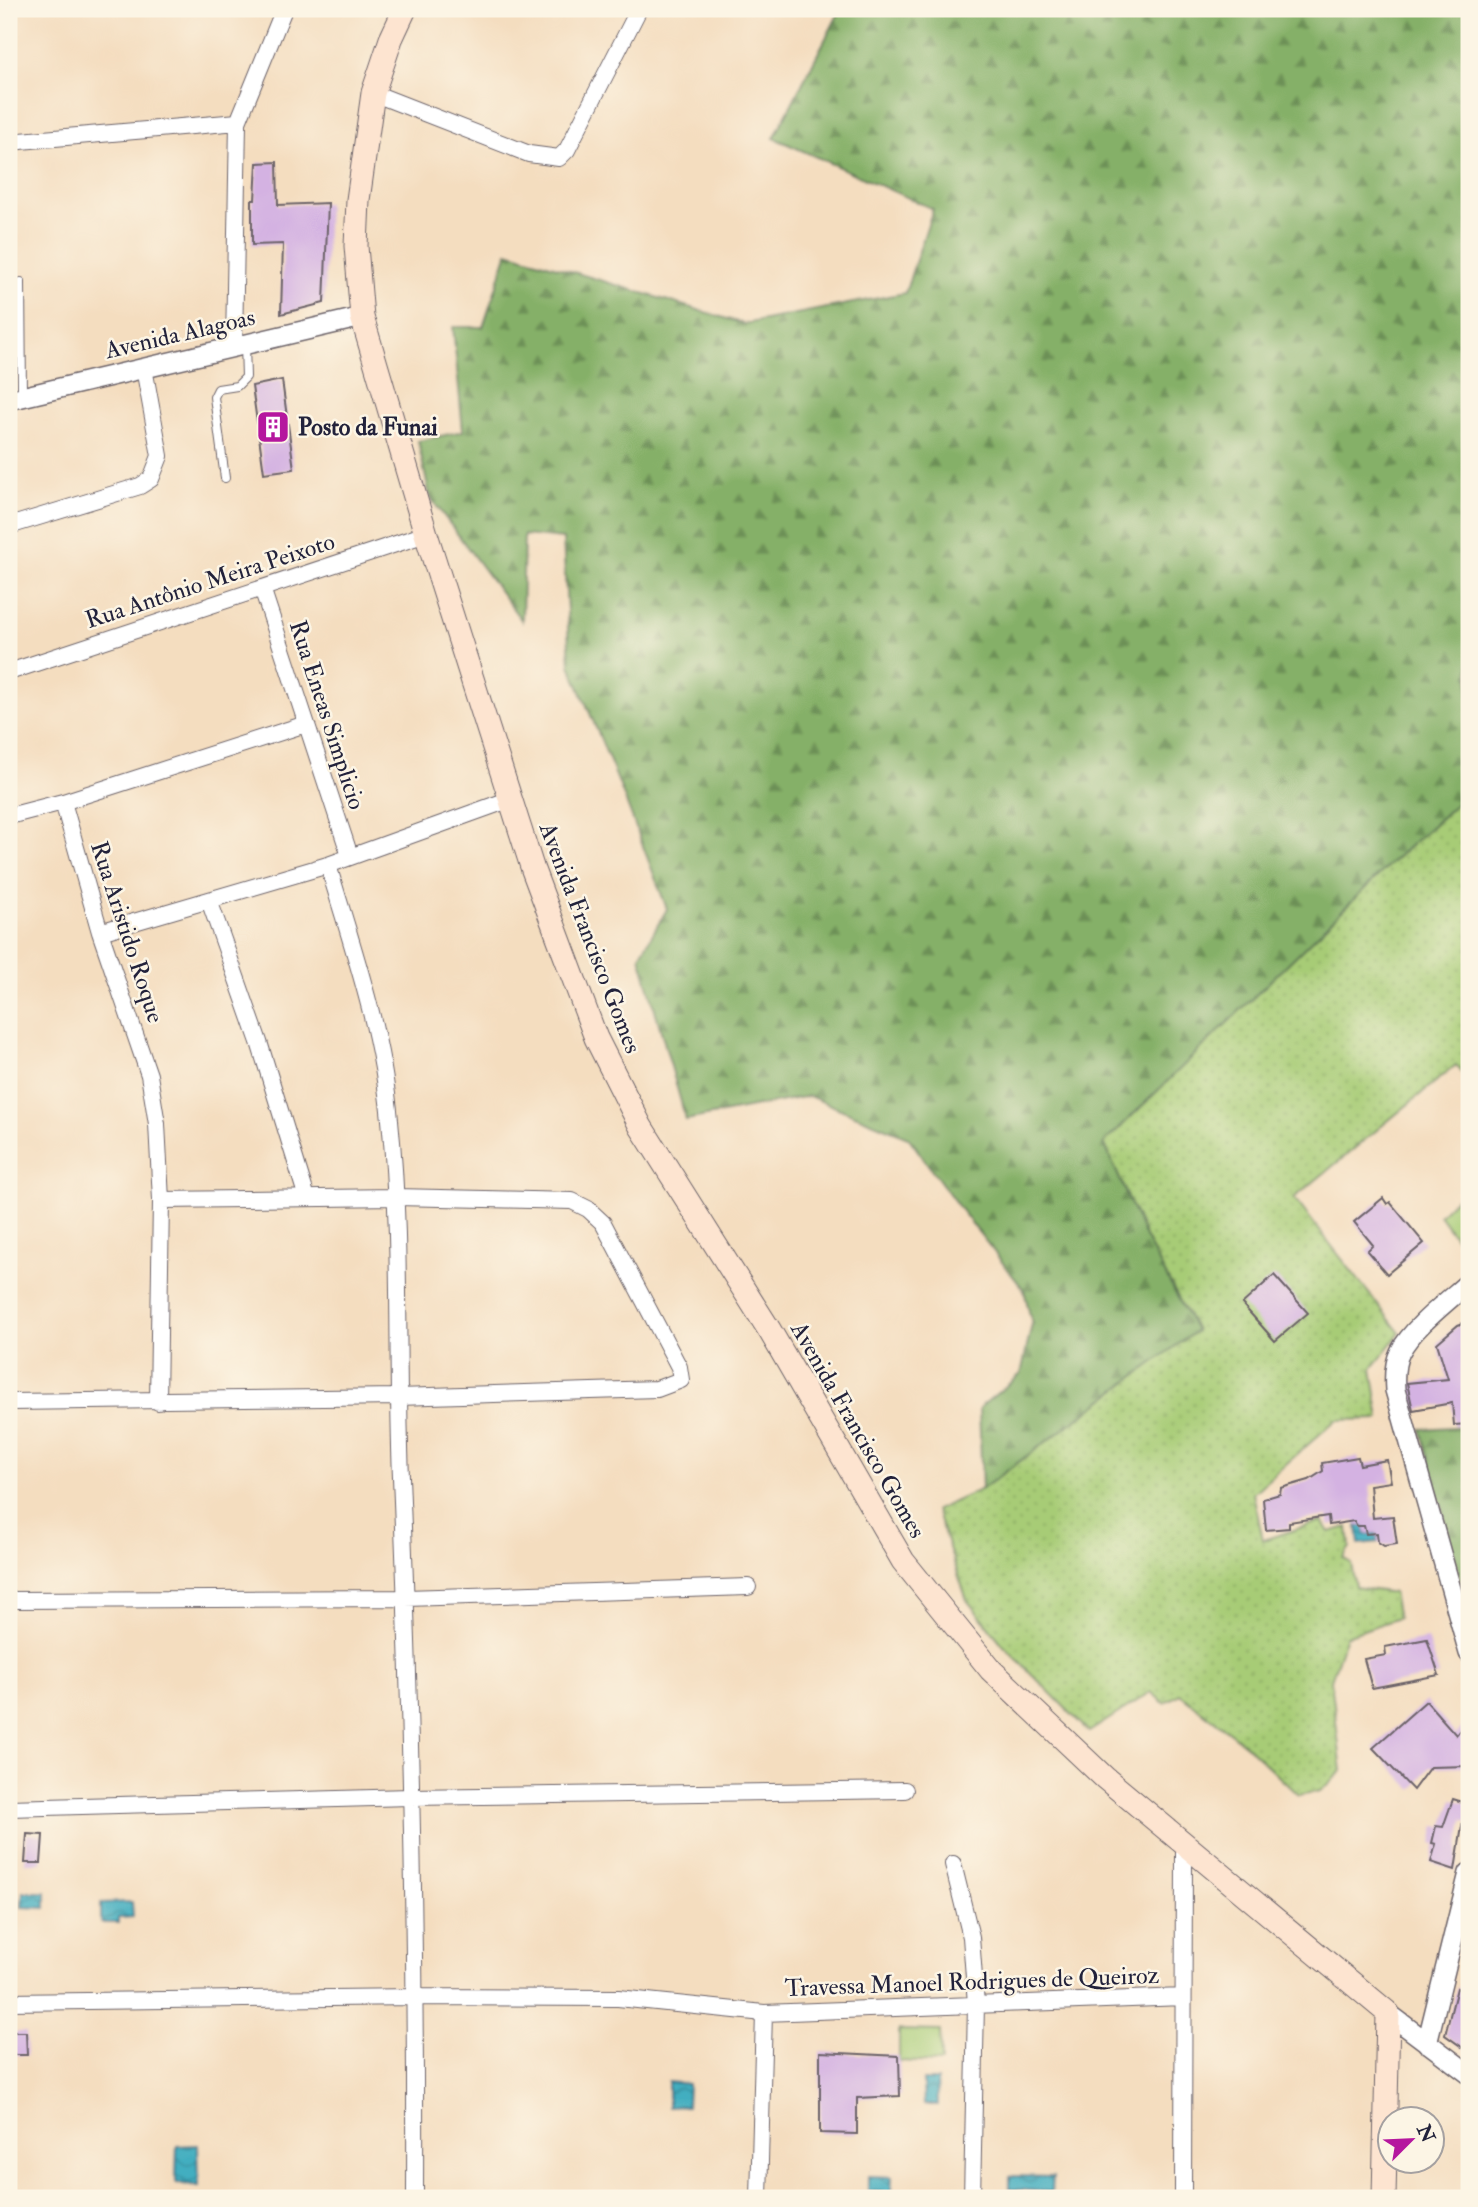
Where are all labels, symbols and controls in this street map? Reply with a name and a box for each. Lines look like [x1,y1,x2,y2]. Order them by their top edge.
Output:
street label: Avenida Alagoas [101,302,258,367]
building icon: Posto da Funai [254,408,292,446]
place label: Posto da Funai [298,412,438,443]
street label: Rua Antônio Meira Peixoto [81,526,339,636]
street label: Rua Eneas Simplicio [282,616,372,814]
street label: Avenida Francisco Gomes [531,817,648,1058]
street label: Rua Aristido Roque [83,837,171,1027]
street label: Avenida Francisco Gomes [783,1315,933,1544]
street label: Travessa Manoel Rodrigues de Queiroz [784,1960,1160,2004]
north arrow [1376,2106,1446,2176]
text: N [1411,2120,1440,2147]

